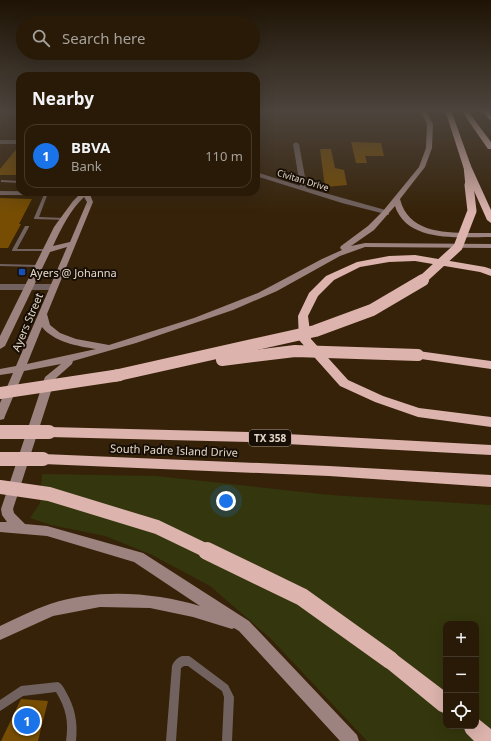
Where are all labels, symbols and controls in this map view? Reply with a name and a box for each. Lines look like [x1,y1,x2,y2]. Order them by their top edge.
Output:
search box [16,16,260,60]
icon: search [30,27,52,49]
text: Search here [62,28,145,48]
text: Nearby [32,87,94,110]
text: BBVA [71,137,110,157]
text: 1 [42,147,50,165]
text: 110 m [205,147,243,165]
text: Bank [71,157,102,175]
street label: Civitan Drive [276,166,330,194]
place label: Ayers @ Johanna [30,265,117,280]
marker: Ayers @ Johanna [17,267,27,277]
street label: Ayers Street [8,290,46,354]
road number: TX 358 [249,430,291,446]
street label: South Padre Island Drive [110,440,238,460]
your location [216,491,236,511]
map controls [443,621,479,729]
button: + [443,621,479,657]
button: − [443,657,479,693]
button: locate [443,693,479,729]
pin: 1 [14,706,40,736]

